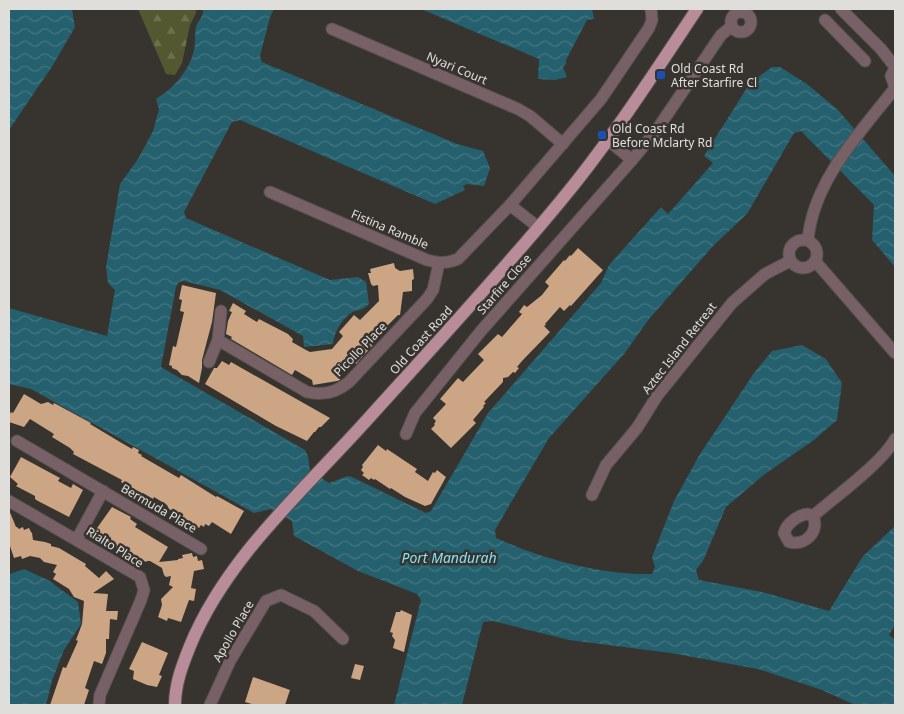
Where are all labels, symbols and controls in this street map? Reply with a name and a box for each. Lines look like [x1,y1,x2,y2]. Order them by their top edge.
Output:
street label: Nyari Court [424,48,491,89]
place label: Old Coast Rd After Starfire Cl [671,60,757,91]
marker: Old Coast Rd After Starfire Cl [655,69,667,81]
place label: Old Coast Rd Before Mclarty Rd [612,120,712,151]
marker: Old Coast Rd Before Mclarty Rd [596,129,608,141]
street label: Fistina Ramble [349,205,431,253]
street label: Starfire Close [473,250,535,318]
street label: Aztec Island Retreat [638,298,721,397]
street label: Old Coast Road [386,302,456,378]
street label: Picollo Place [330,318,390,380]
street label: Bermuda Place [118,479,200,537]
street label: Rialto Place [83,523,147,571]
water label: Port Mandurah [401,548,497,567]
street label: Apollo Place [209,597,258,665]

